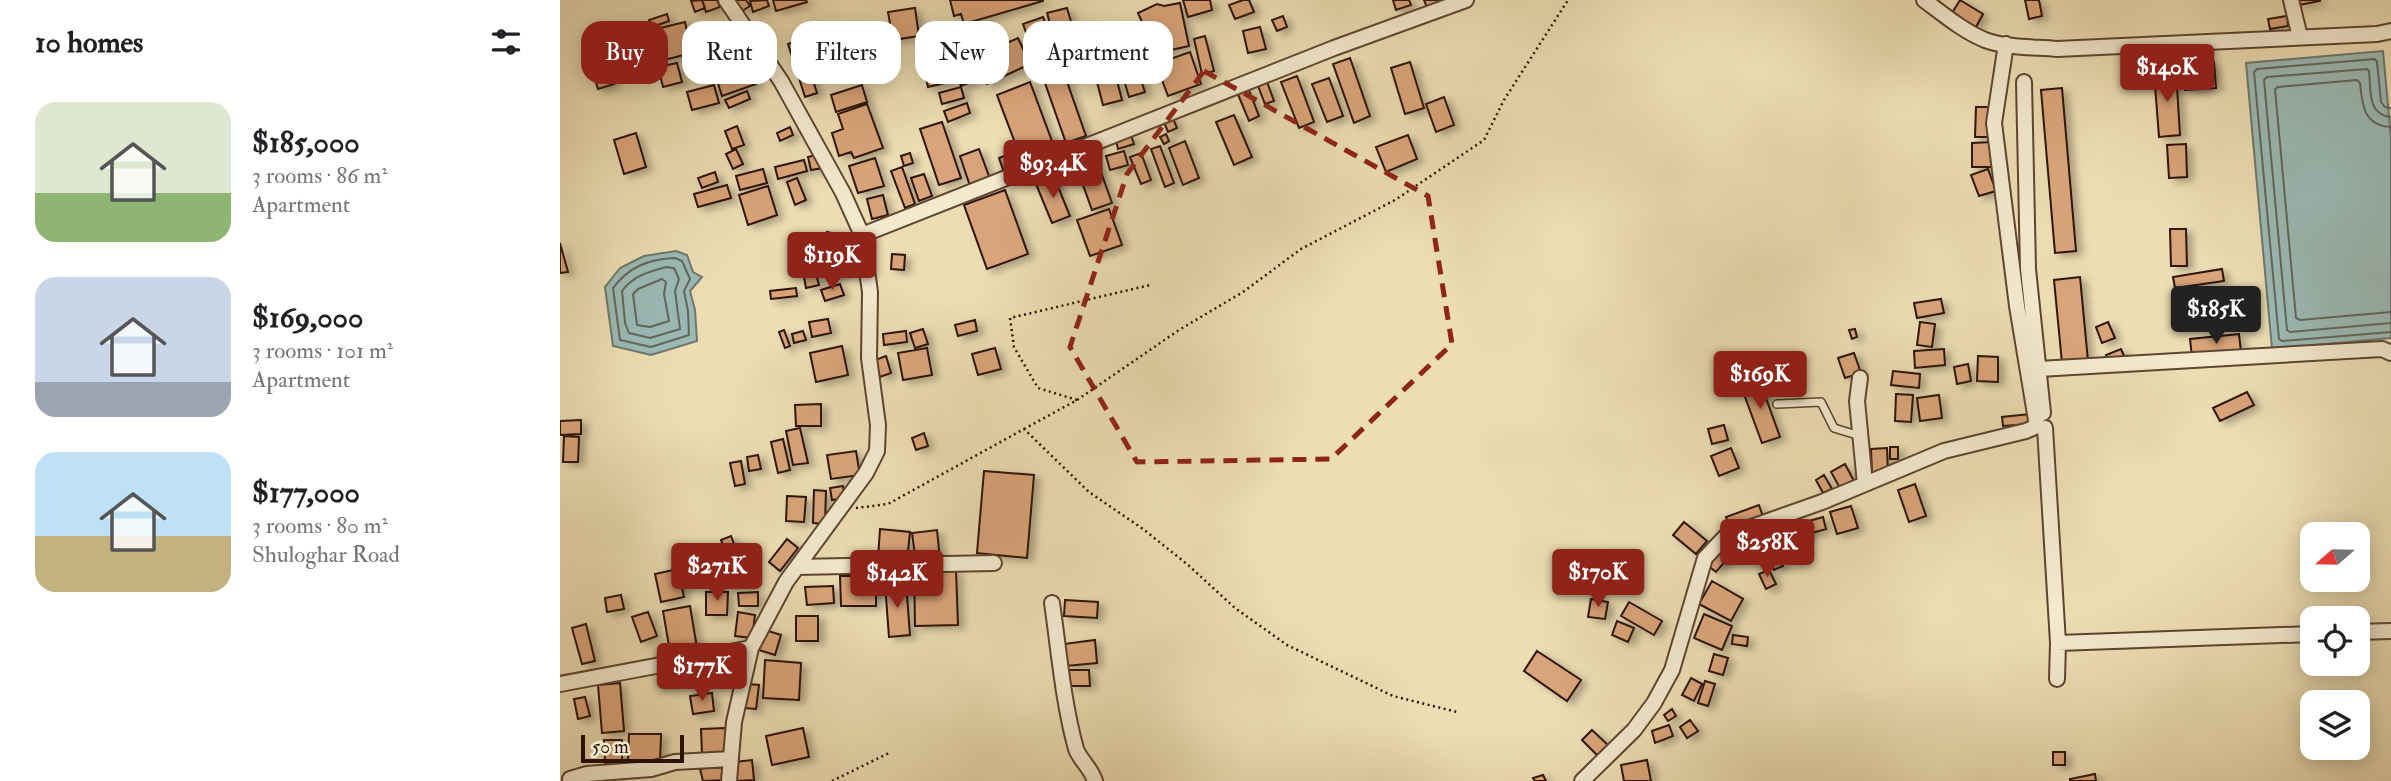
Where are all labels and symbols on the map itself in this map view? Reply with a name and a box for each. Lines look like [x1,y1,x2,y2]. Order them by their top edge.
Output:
pin: $140K [2118,44,2216,104]
pin: $93.4K [996,140,1110,200]
pin: $119K [783,232,881,292]
pin: $185K [2167,286,2265,346]
pin: $169K [1711,352,1809,411]
pin: $258K [1718,520,1816,579]
north arrow [2300,522,2370,592]
pin: $271K [668,544,766,603]
pin: $142K [848,550,946,610]
pin: $170K [1549,550,1647,609]
pin: $177K [653,644,751,703]
scale bar [581,732,684,764]

